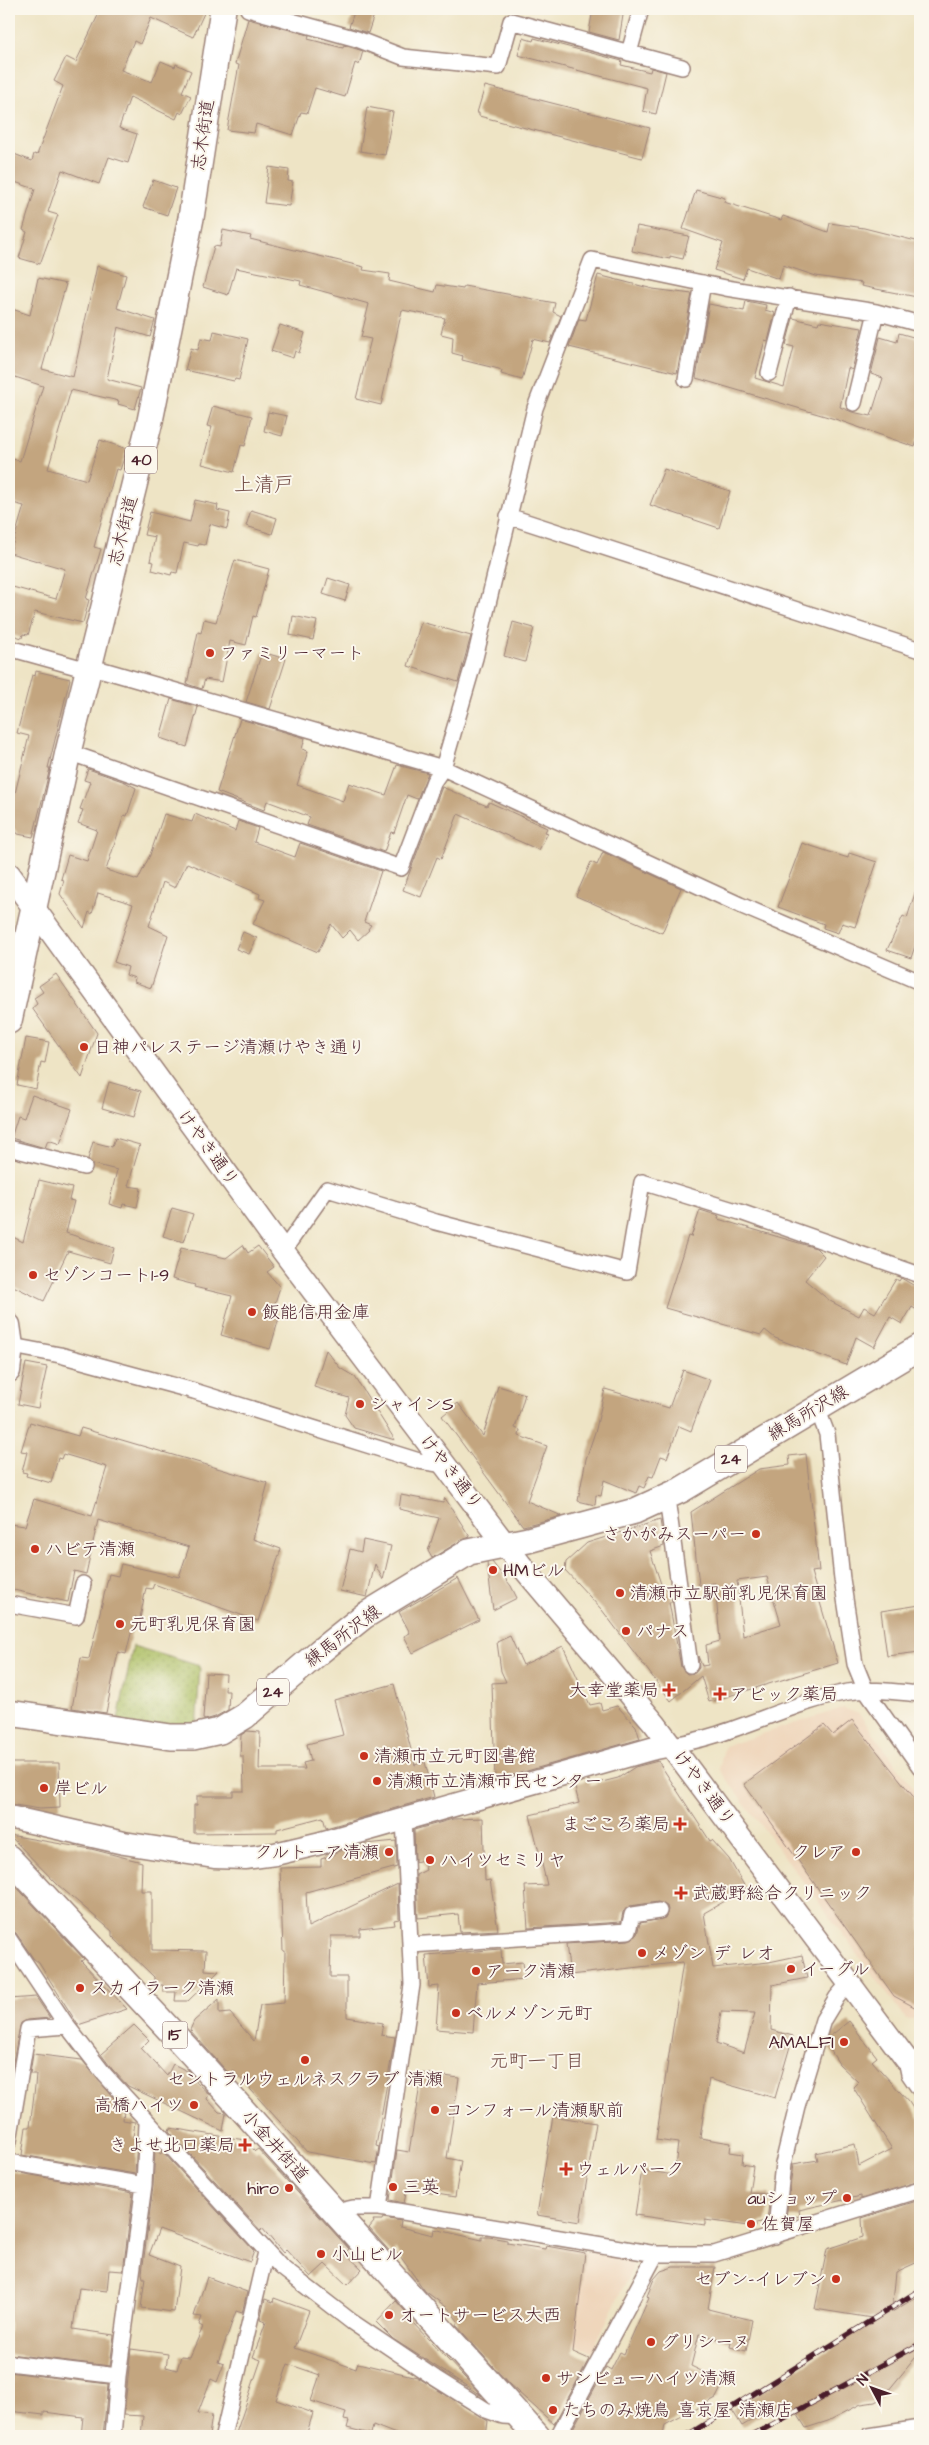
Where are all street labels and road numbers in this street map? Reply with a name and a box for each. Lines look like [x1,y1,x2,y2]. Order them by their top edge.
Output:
street label: 志木街道 [186,98,220,172]
road number: 40 [125,446,157,474]
street label: 志木街道 [102,493,144,569]
street label: けやき通り [171,1104,245,1192]
street label: 練馬所沢線 [763,1379,853,1447]
street label: けやき通り [413,1429,489,1515]
road number: 24 [715,1446,747,1472]
street label: 練馬所沢線 [300,1599,386,1673]
road number: 24 [257,1678,289,1705]
street label: けやき通り [667,1745,741,1831]
road number: 15 [162,2022,188,2048]
street label: 小金井街道 [236,2104,314,2188]

